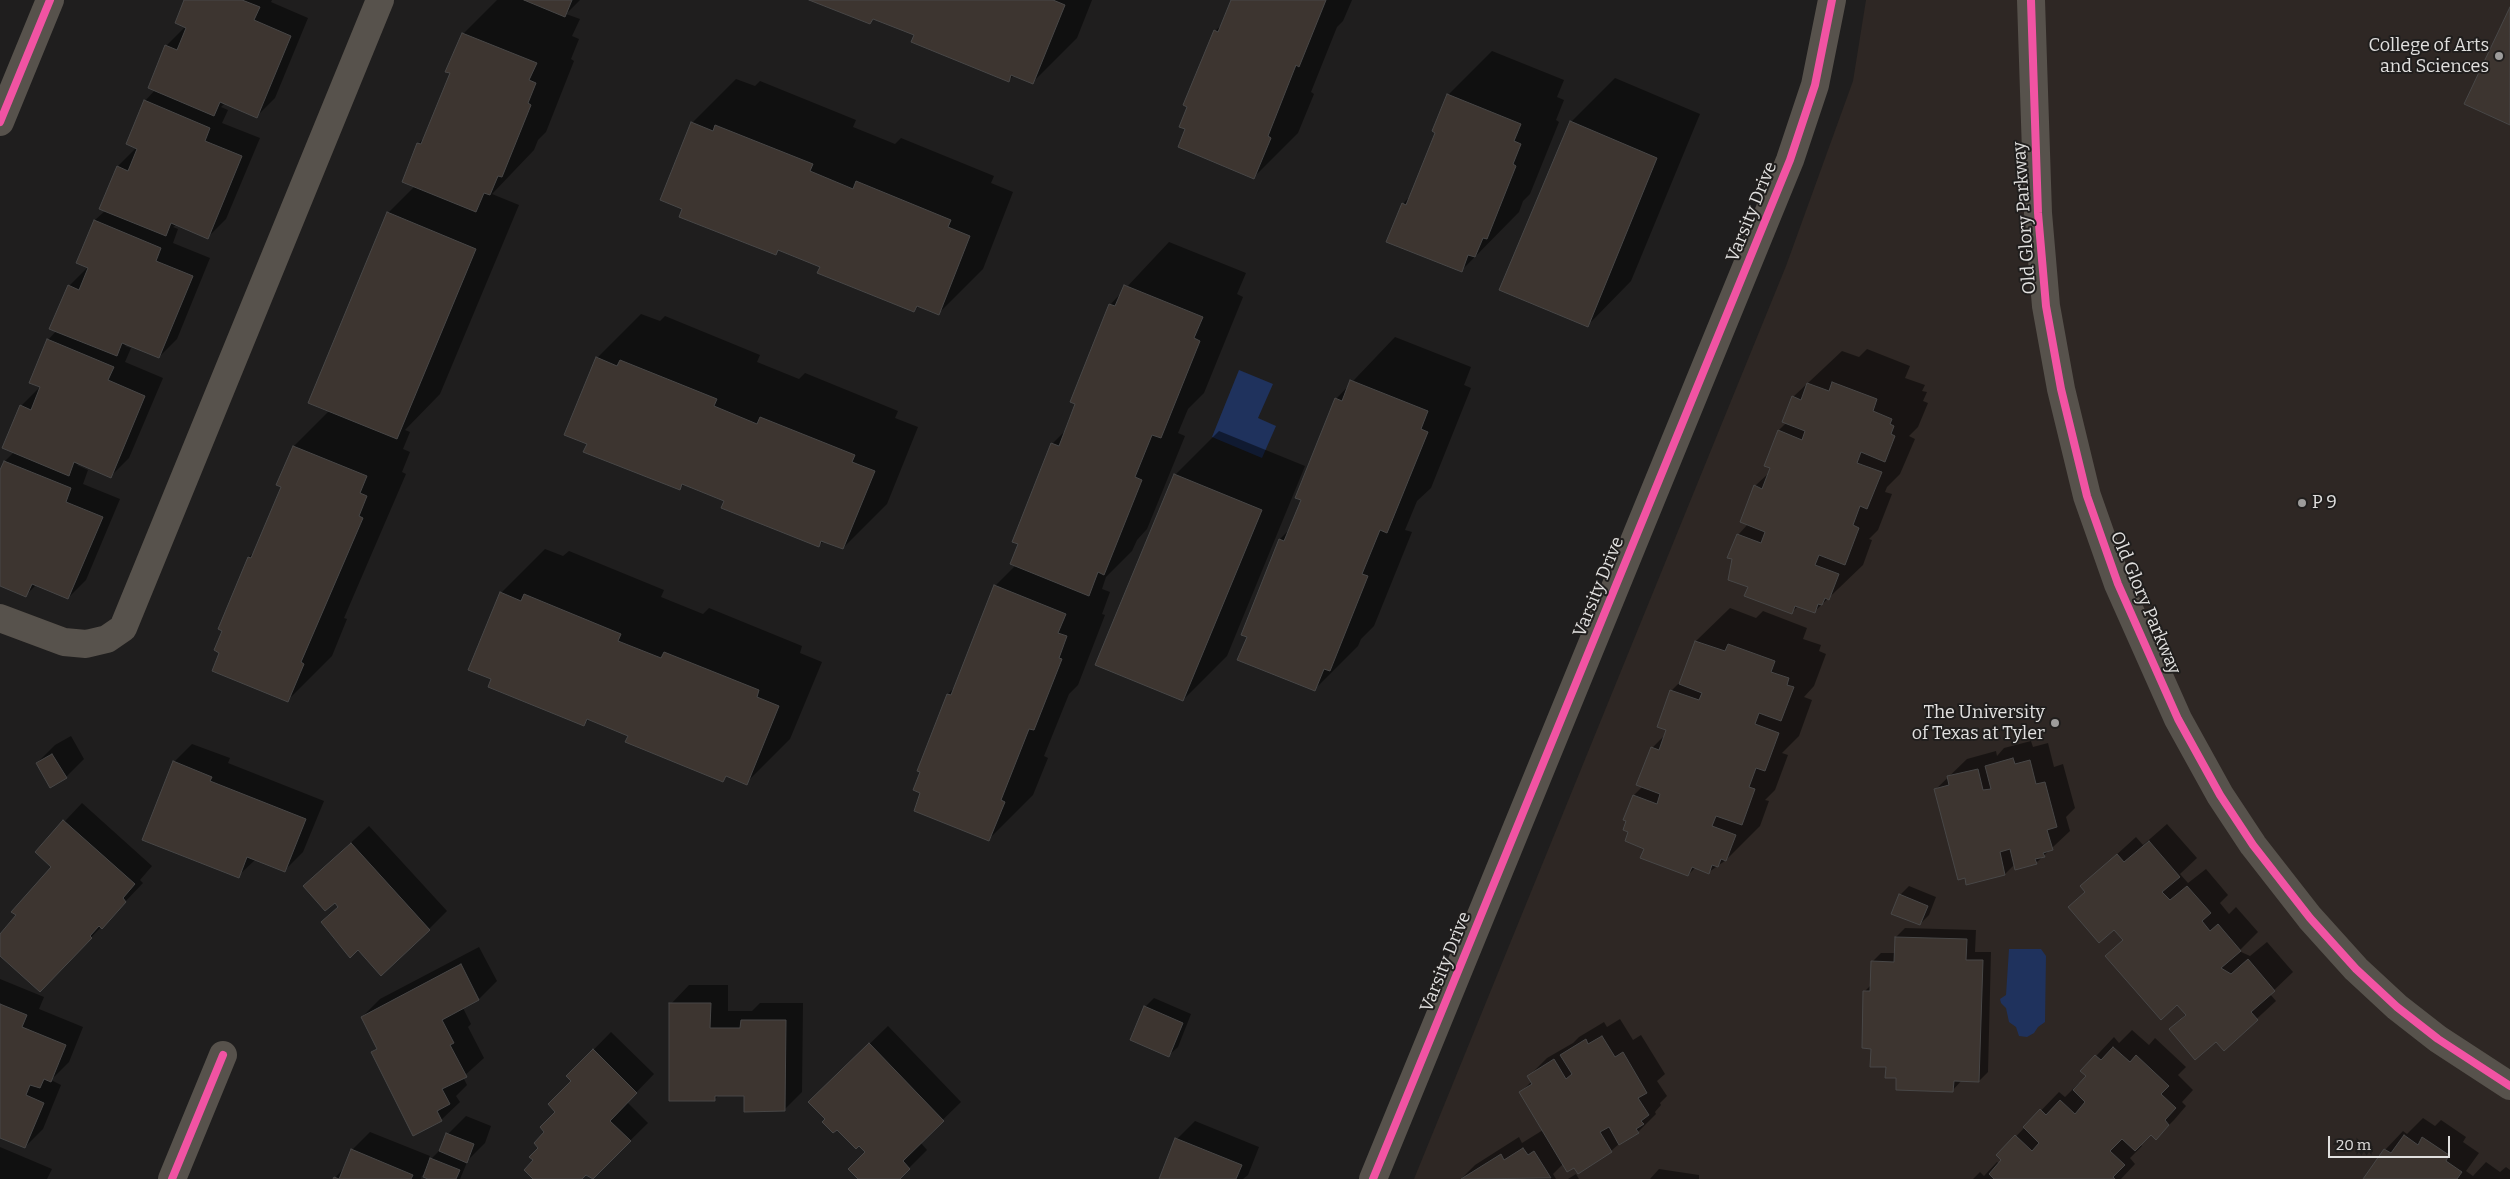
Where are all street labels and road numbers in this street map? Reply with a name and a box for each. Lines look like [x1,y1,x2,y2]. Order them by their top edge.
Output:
street label: Old Glory Parkway [2009,141,2041,295]
street label: Varsity Drive [1722,159,1782,265]
street label: Old Glory Parkway [2105,528,2185,678]
street label: Varsity Drive [1569,534,1629,640]
street label: Varsity Drive [1416,909,1476,1015]

